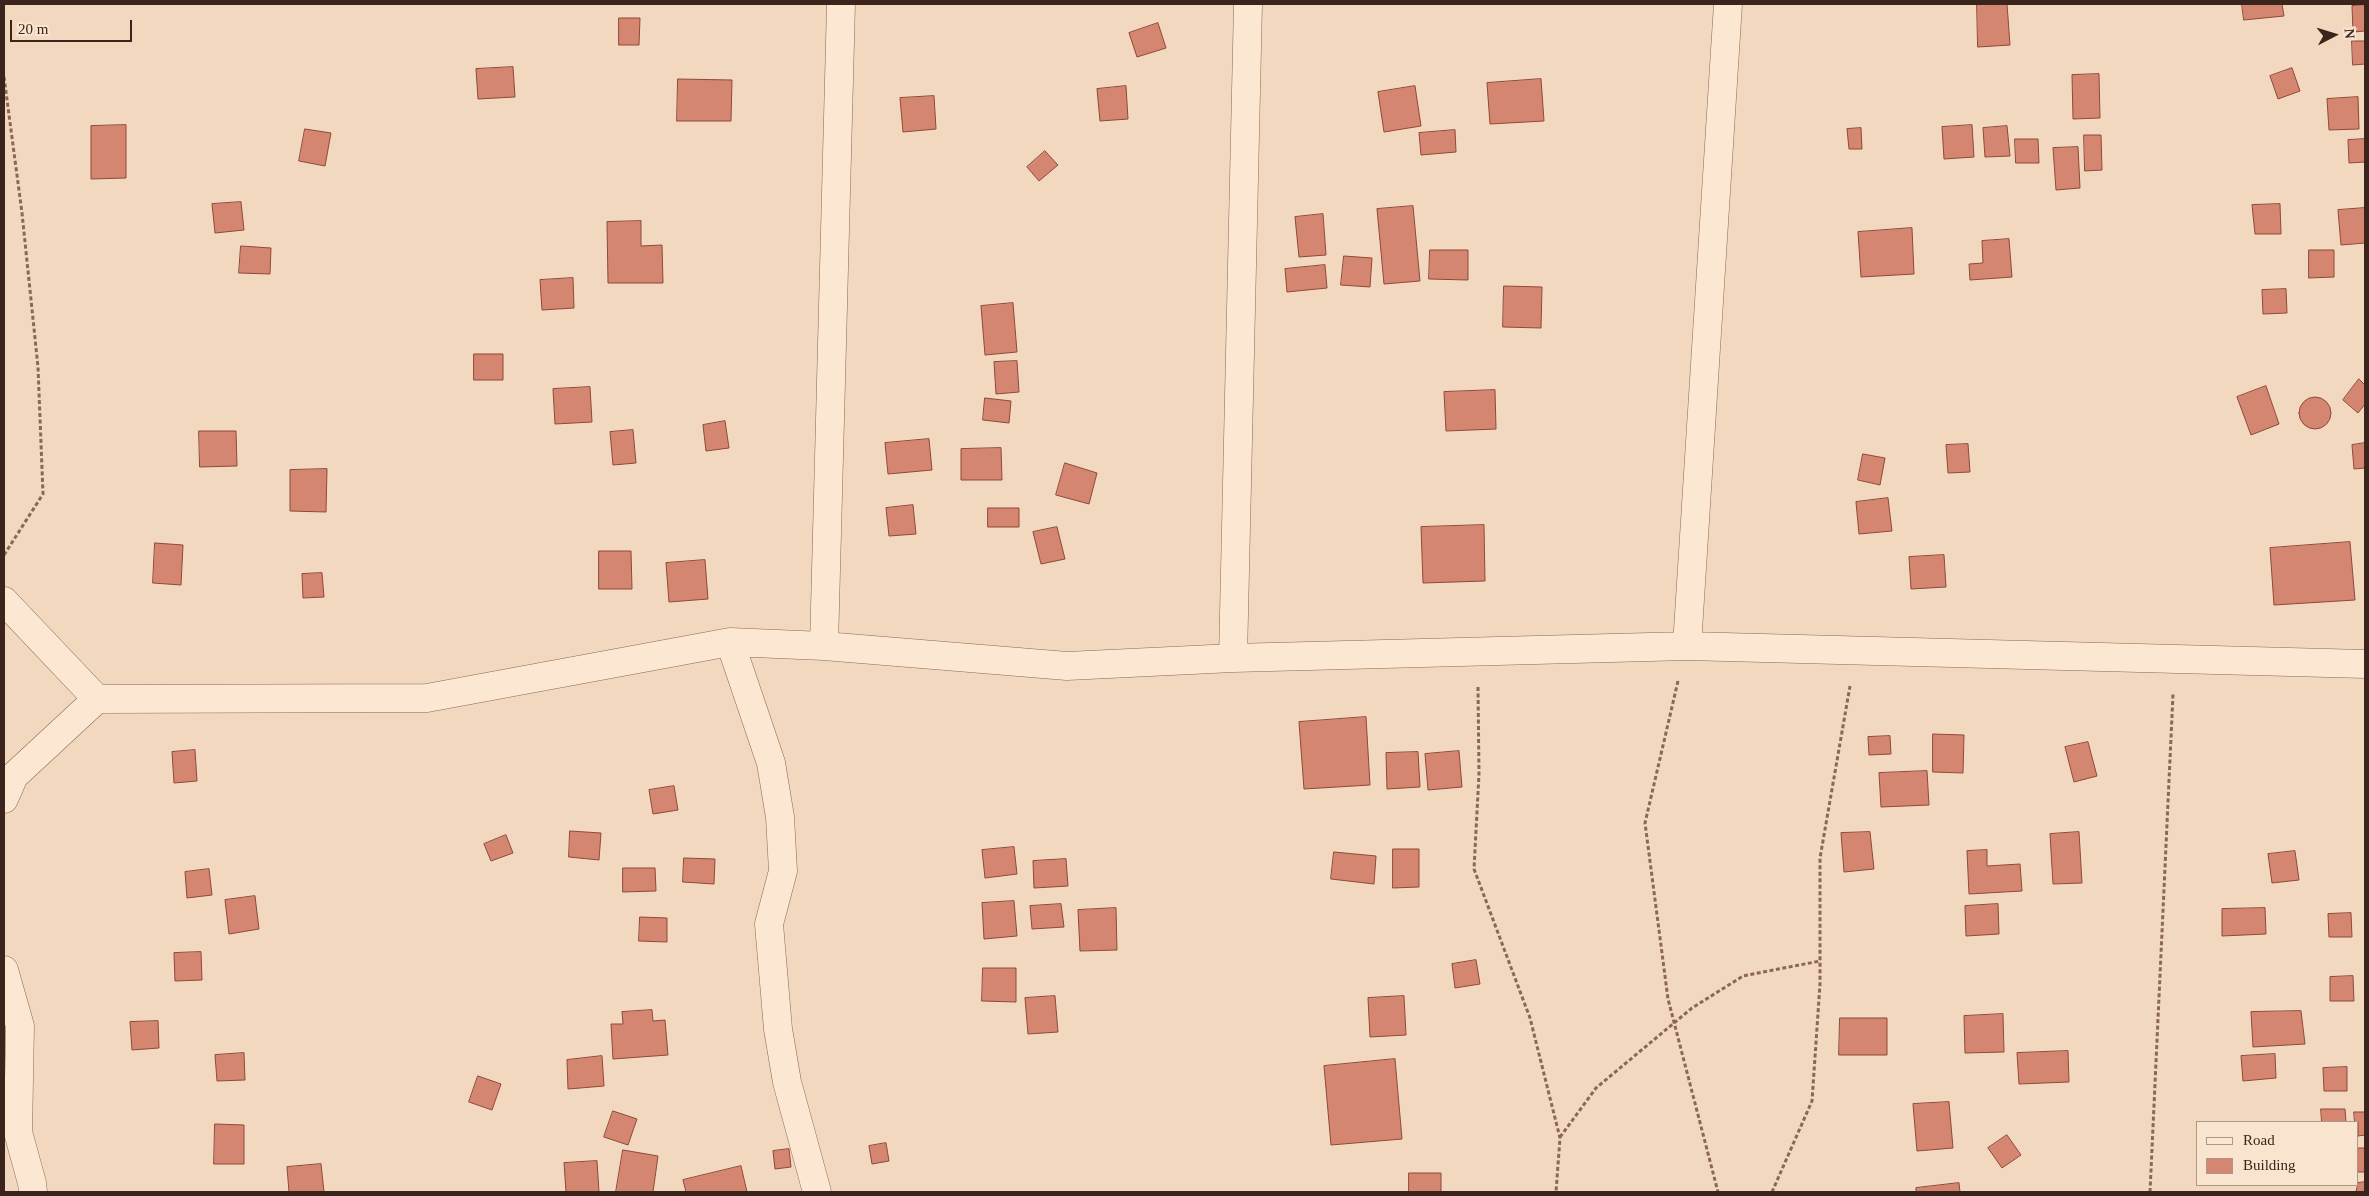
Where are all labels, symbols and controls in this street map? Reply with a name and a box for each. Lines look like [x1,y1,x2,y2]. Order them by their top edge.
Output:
scale bar [12,10,135,42]
north arrow [2309,10,2359,60]
text: 20 m [18,21,48,37]
text: N [2342,28,2357,39]
legend [2196,1121,2359,1186]
text: Road [2243,1132,2275,1148]
text: Building [2243,1157,2296,1173]

